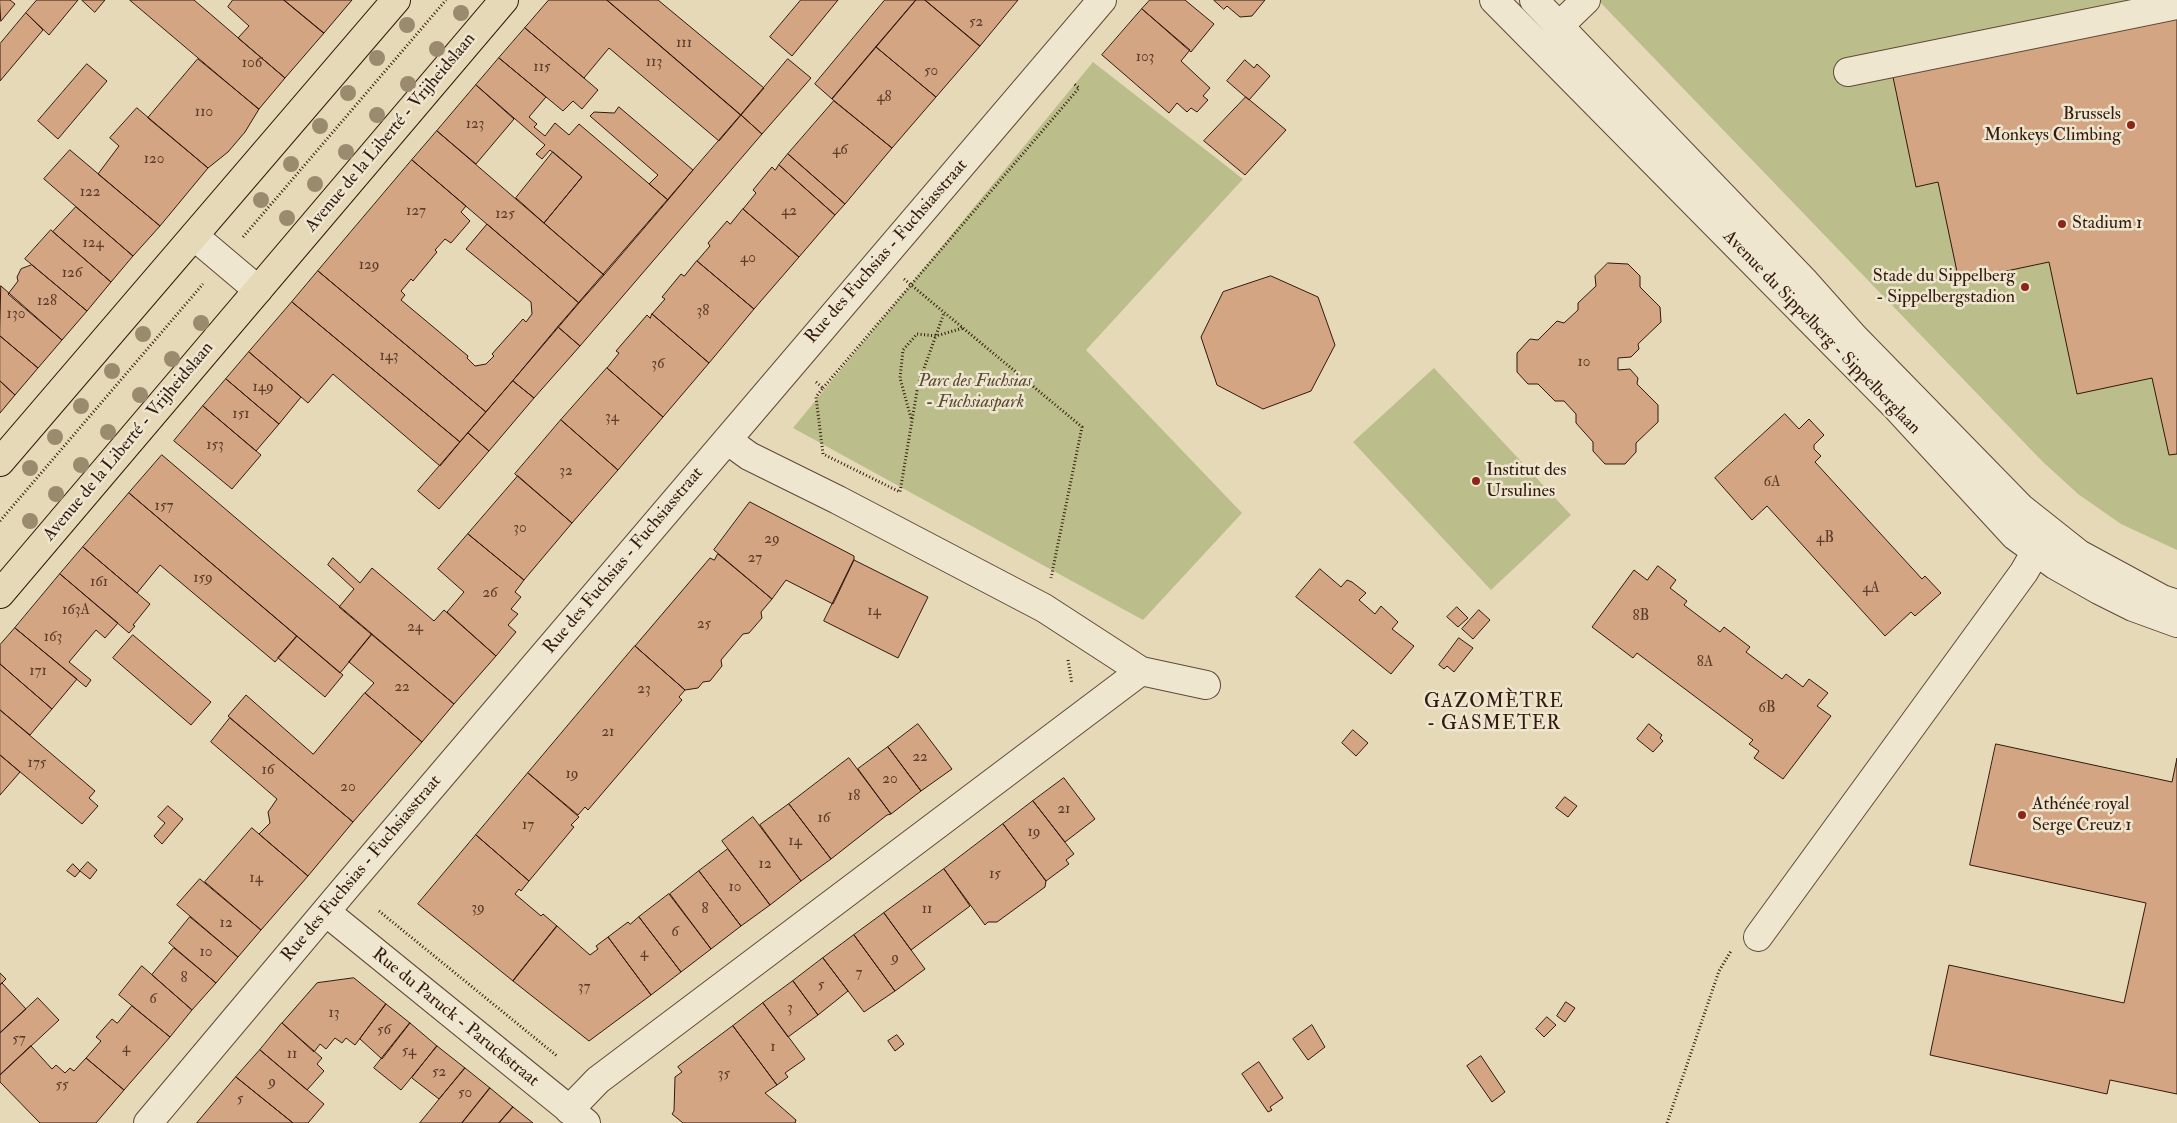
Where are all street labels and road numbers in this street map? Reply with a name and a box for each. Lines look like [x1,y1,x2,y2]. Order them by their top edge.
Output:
street label: Avenue de la Liberté - Vrijheidslaan [301,29,481,237]
street label: Rue des Fuchsias - Fuchsiasstraat [801,155,973,349]
street label: Avenue du Sippelberg - Sippelberglaan [1718,226,1924,440]
street label: Avenue de la Liberté - Vrijheidslaan [39,338,219,546]
street label: Rue des Fuchsias - Fuchsiasstraat [540,463,708,659]
street label: Rue des Fuchsias - Fuchsiasstraat [278,771,446,967]
street label: Rue du Paruck - Paruckstraat [367,944,543,1092]

